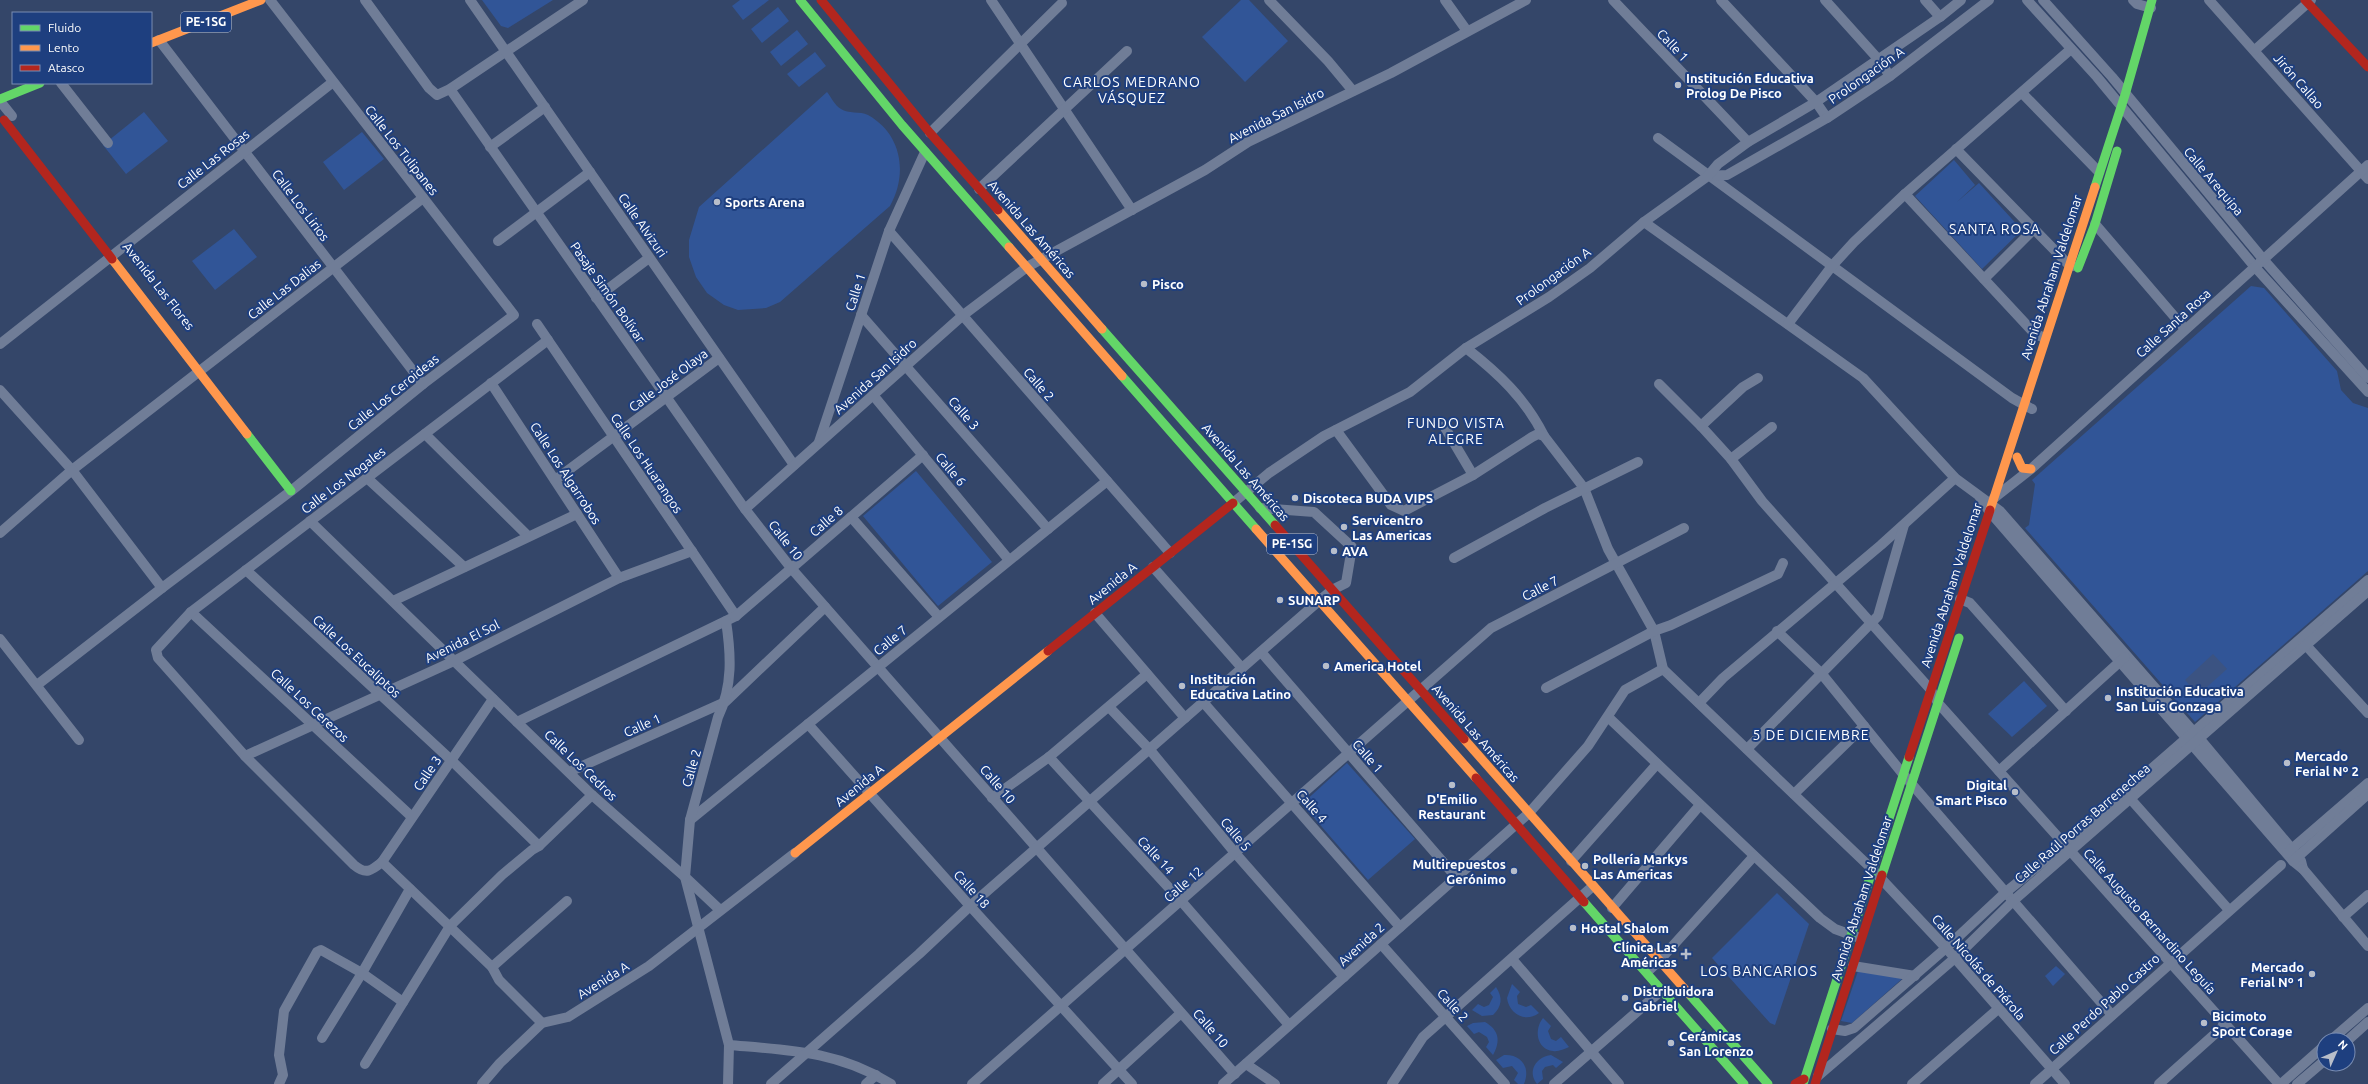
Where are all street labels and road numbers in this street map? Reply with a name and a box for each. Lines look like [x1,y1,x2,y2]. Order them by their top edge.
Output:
road number: PE-1SG [181,12,231,32]
street label: Calle 1 [1655,26,1691,64]
street label: Prolongación A [1826,44,1907,106]
street label: Jirón Callao [2271,51,2327,111]
street label: Avenida San Isidro [1226,85,1326,145]
street label: Calle Los Tulipanes [363,102,442,198]
street label: Calle Las Rosas [174,126,252,191]
street label: Calle Arequipa [2181,144,2247,218]
street label: Calle Los Lirios [270,167,333,244]
street label: Avenida Las Américas [986,177,1078,281]
street label: Calle Alvizuri [616,190,670,260]
street label: Avenida Abraham Valdelomar [2018,193,2084,361]
street label: Avenida Las Flores [121,239,198,333]
street label: Pasaje Simón Bolívar [568,239,648,345]
street label: Prolongación A [1513,244,1593,308]
street label: Calle Las Dalias [245,256,323,322]
street label: Calle 1 [842,271,868,313]
street label: Calle Santa Rosa [2133,286,2213,360]
street label: Avenida San Isidro [831,335,919,417]
street label: Calle José Olaya [626,346,710,414]
street label: Calle Los Ceroideas [345,351,441,433]
street label: Calle 2 [1021,365,1057,403]
street label: Calle 3 [946,394,982,432]
street label: Calle Los Huarangos [608,410,686,516]
street label: Calle Los Algarrobos [528,419,604,527]
street label: Avenida Las Américas [1200,420,1292,524]
street label: Calle Los Nogales [298,444,388,516]
street label: Calle 6 [933,450,969,488]
street label: Avenida Abraham Valdelomar [1918,501,1984,669]
street label: Calle 8 [807,503,845,539]
street label: Calle 10 [766,517,806,563]
road number: PE-1SG [1267,534,1317,554]
street label: Avenida A [1085,559,1139,607]
street label: Calle 7 [1519,573,1561,603]
street label: Calle Los Eucaliptos [310,612,404,700]
street label: Avenida El Sol [422,617,502,665]
street label: Calle 7 [870,622,910,658]
street label: Calle Los Cerezos [268,666,352,745]
street label: Avenida Las Américas [1430,681,1522,785]
street label: Calle 1 [621,711,663,739]
street label: Calle Los Cedros [542,727,620,803]
street label: Calle 1 [1350,737,1386,775]
street label: Calle 2 [679,747,703,789]
street label: Calle 3 [410,753,444,793]
street label: Calle Raúl Porras Barrenechea [2012,760,2152,886]
street label: Avenida A [832,761,886,809]
street label: Calle 10 [978,762,1018,806]
street label: Calle 4 [1294,787,1330,825]
street label: Avenida Abraham Valdelomar [1828,814,1894,982]
street label: Calle 5 [1218,815,1254,853]
street label: Calle 14 [1135,833,1177,877]
street label: Calle Augusto Bernardino Leguía [2081,846,2219,996]
street label: Calle 12 [1161,864,1205,904]
street label: Calle 18 [951,867,993,911]
street label: Calle Nicolás de Piérola [1929,911,2029,1023]
street label: Avenida 2 [1335,920,1387,968]
street label: Calle Perdo Pablo Castro [2046,951,2162,1057]
street label: Avenida A [575,958,632,1001]
street label: Calle 2 [1435,986,1471,1024]
street label: Calle 10 [1191,1006,1231,1050]

